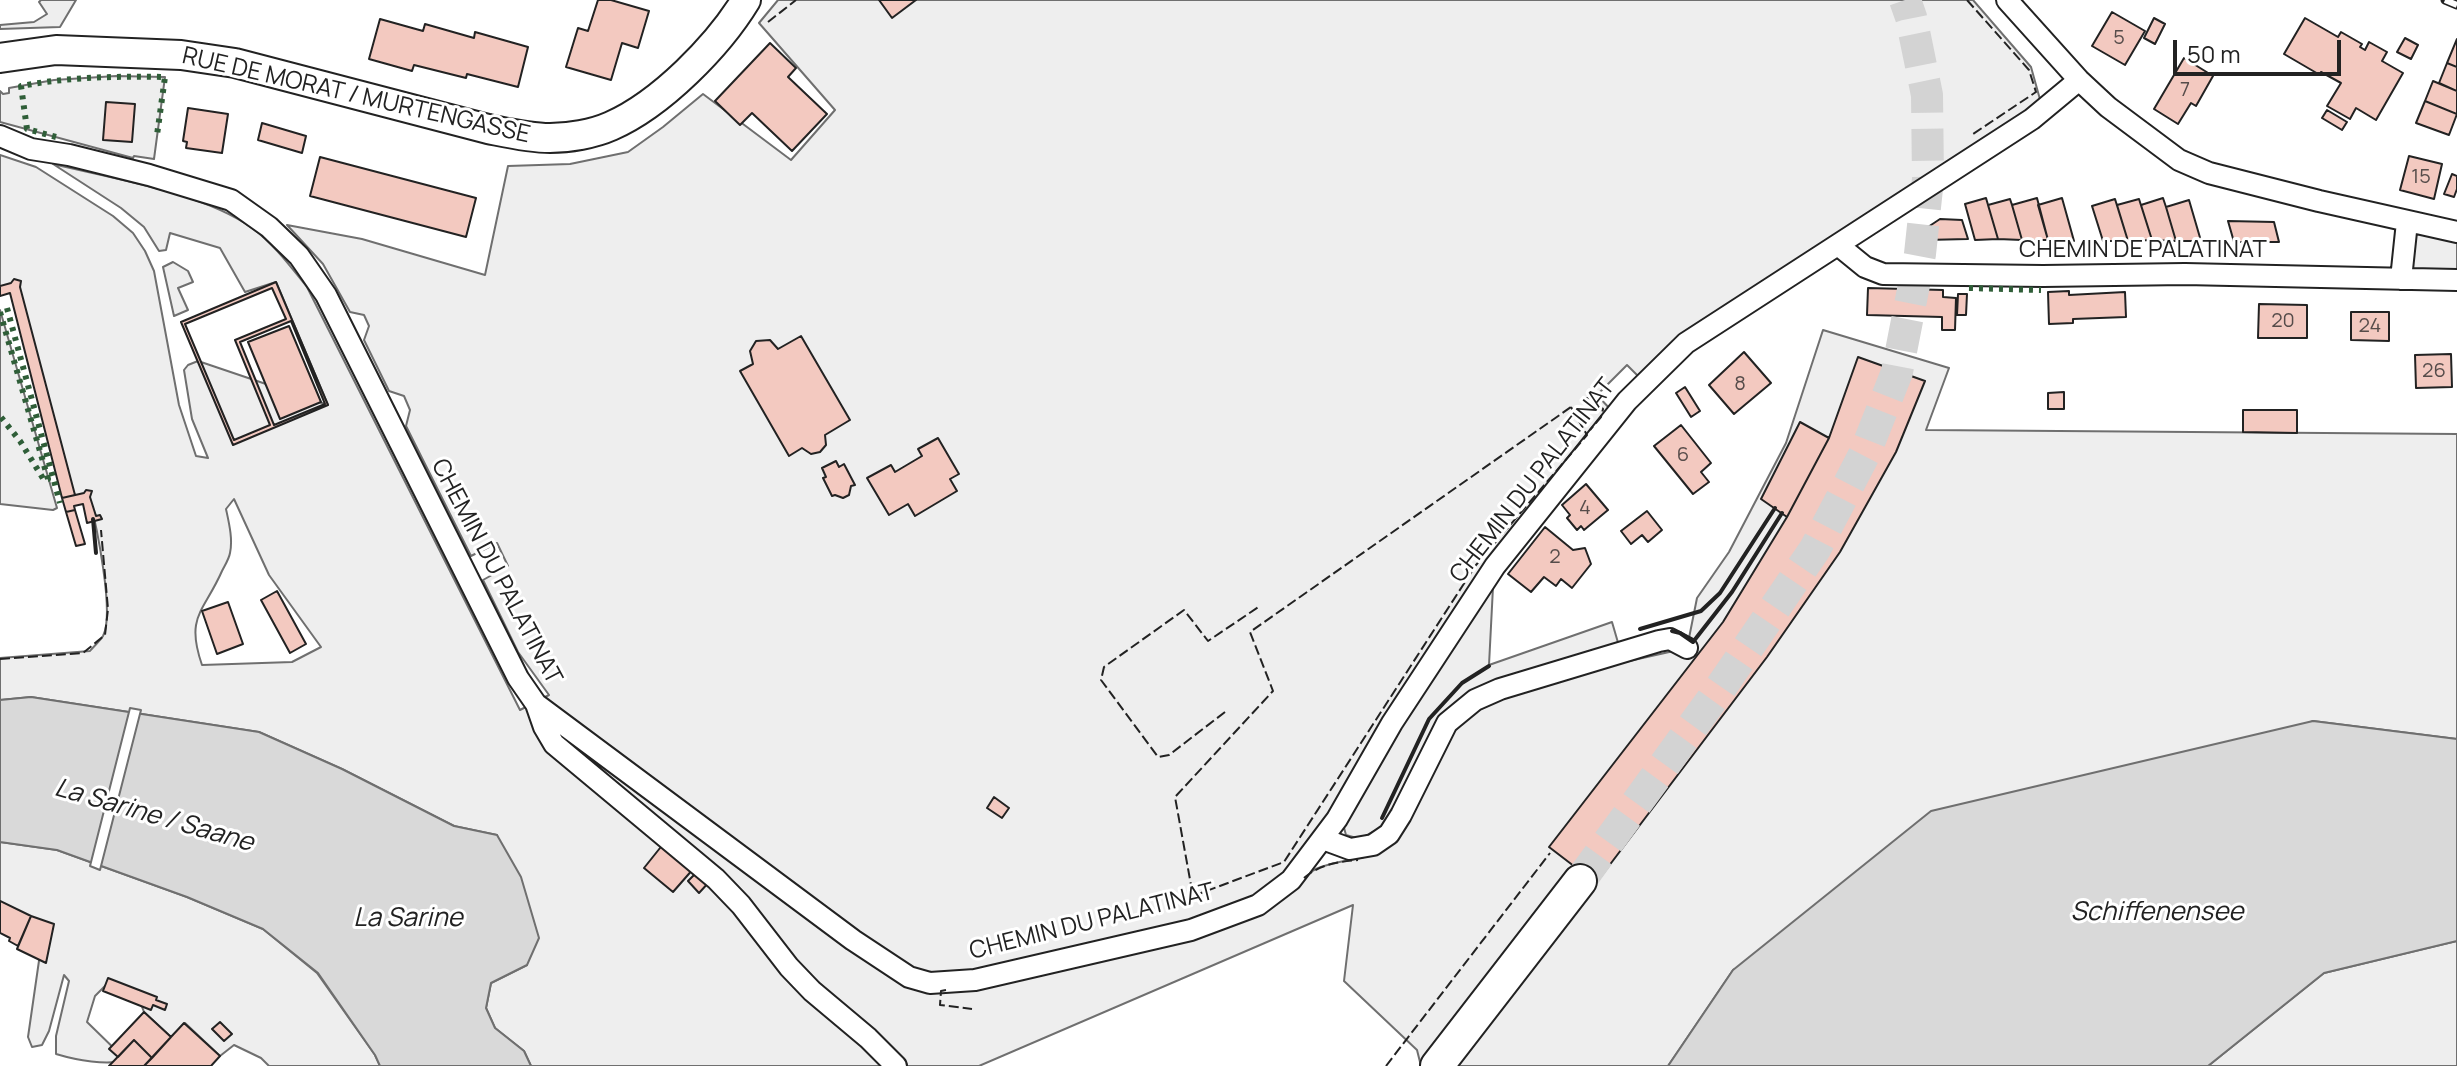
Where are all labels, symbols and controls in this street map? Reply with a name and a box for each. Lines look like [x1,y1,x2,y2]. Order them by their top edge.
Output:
scale bar [2177,24,2345,74]
house number: 5 [2113,26,2125,50]
text: 50 m [2187,37,2241,70]
street label: RUE DE MORAT / MURTENGASSE [179,42,533,150]
house number: 7 [2180,78,2190,102]
house number: 15 [2411,165,2431,189]
street label: CHEMIN DE PALATINAT [2019,236,2267,264]
house number: 20 [2271,309,2295,333]
house number: 24 [2359,314,2381,338]
house number: 26 [2422,359,2446,383]
house number: 8 [1734,372,1746,396]
street label: CHEMIN DU PALATINAT [1444,373,1622,589]
house number: 6 [1677,443,1689,467]
street label: CHEMIN DU PALATINAT [424,454,568,690]
house number: 4 [1579,496,1591,520]
house number: 2 [1549,545,1561,569]
water label: La Sarine / Saane [51,773,257,859]
street label: CHEMIN DU PALATINAT [967,878,1217,966]
water label: Schiffenensee [2070,897,2244,929]
water label: La Sarine [353,903,463,935]

